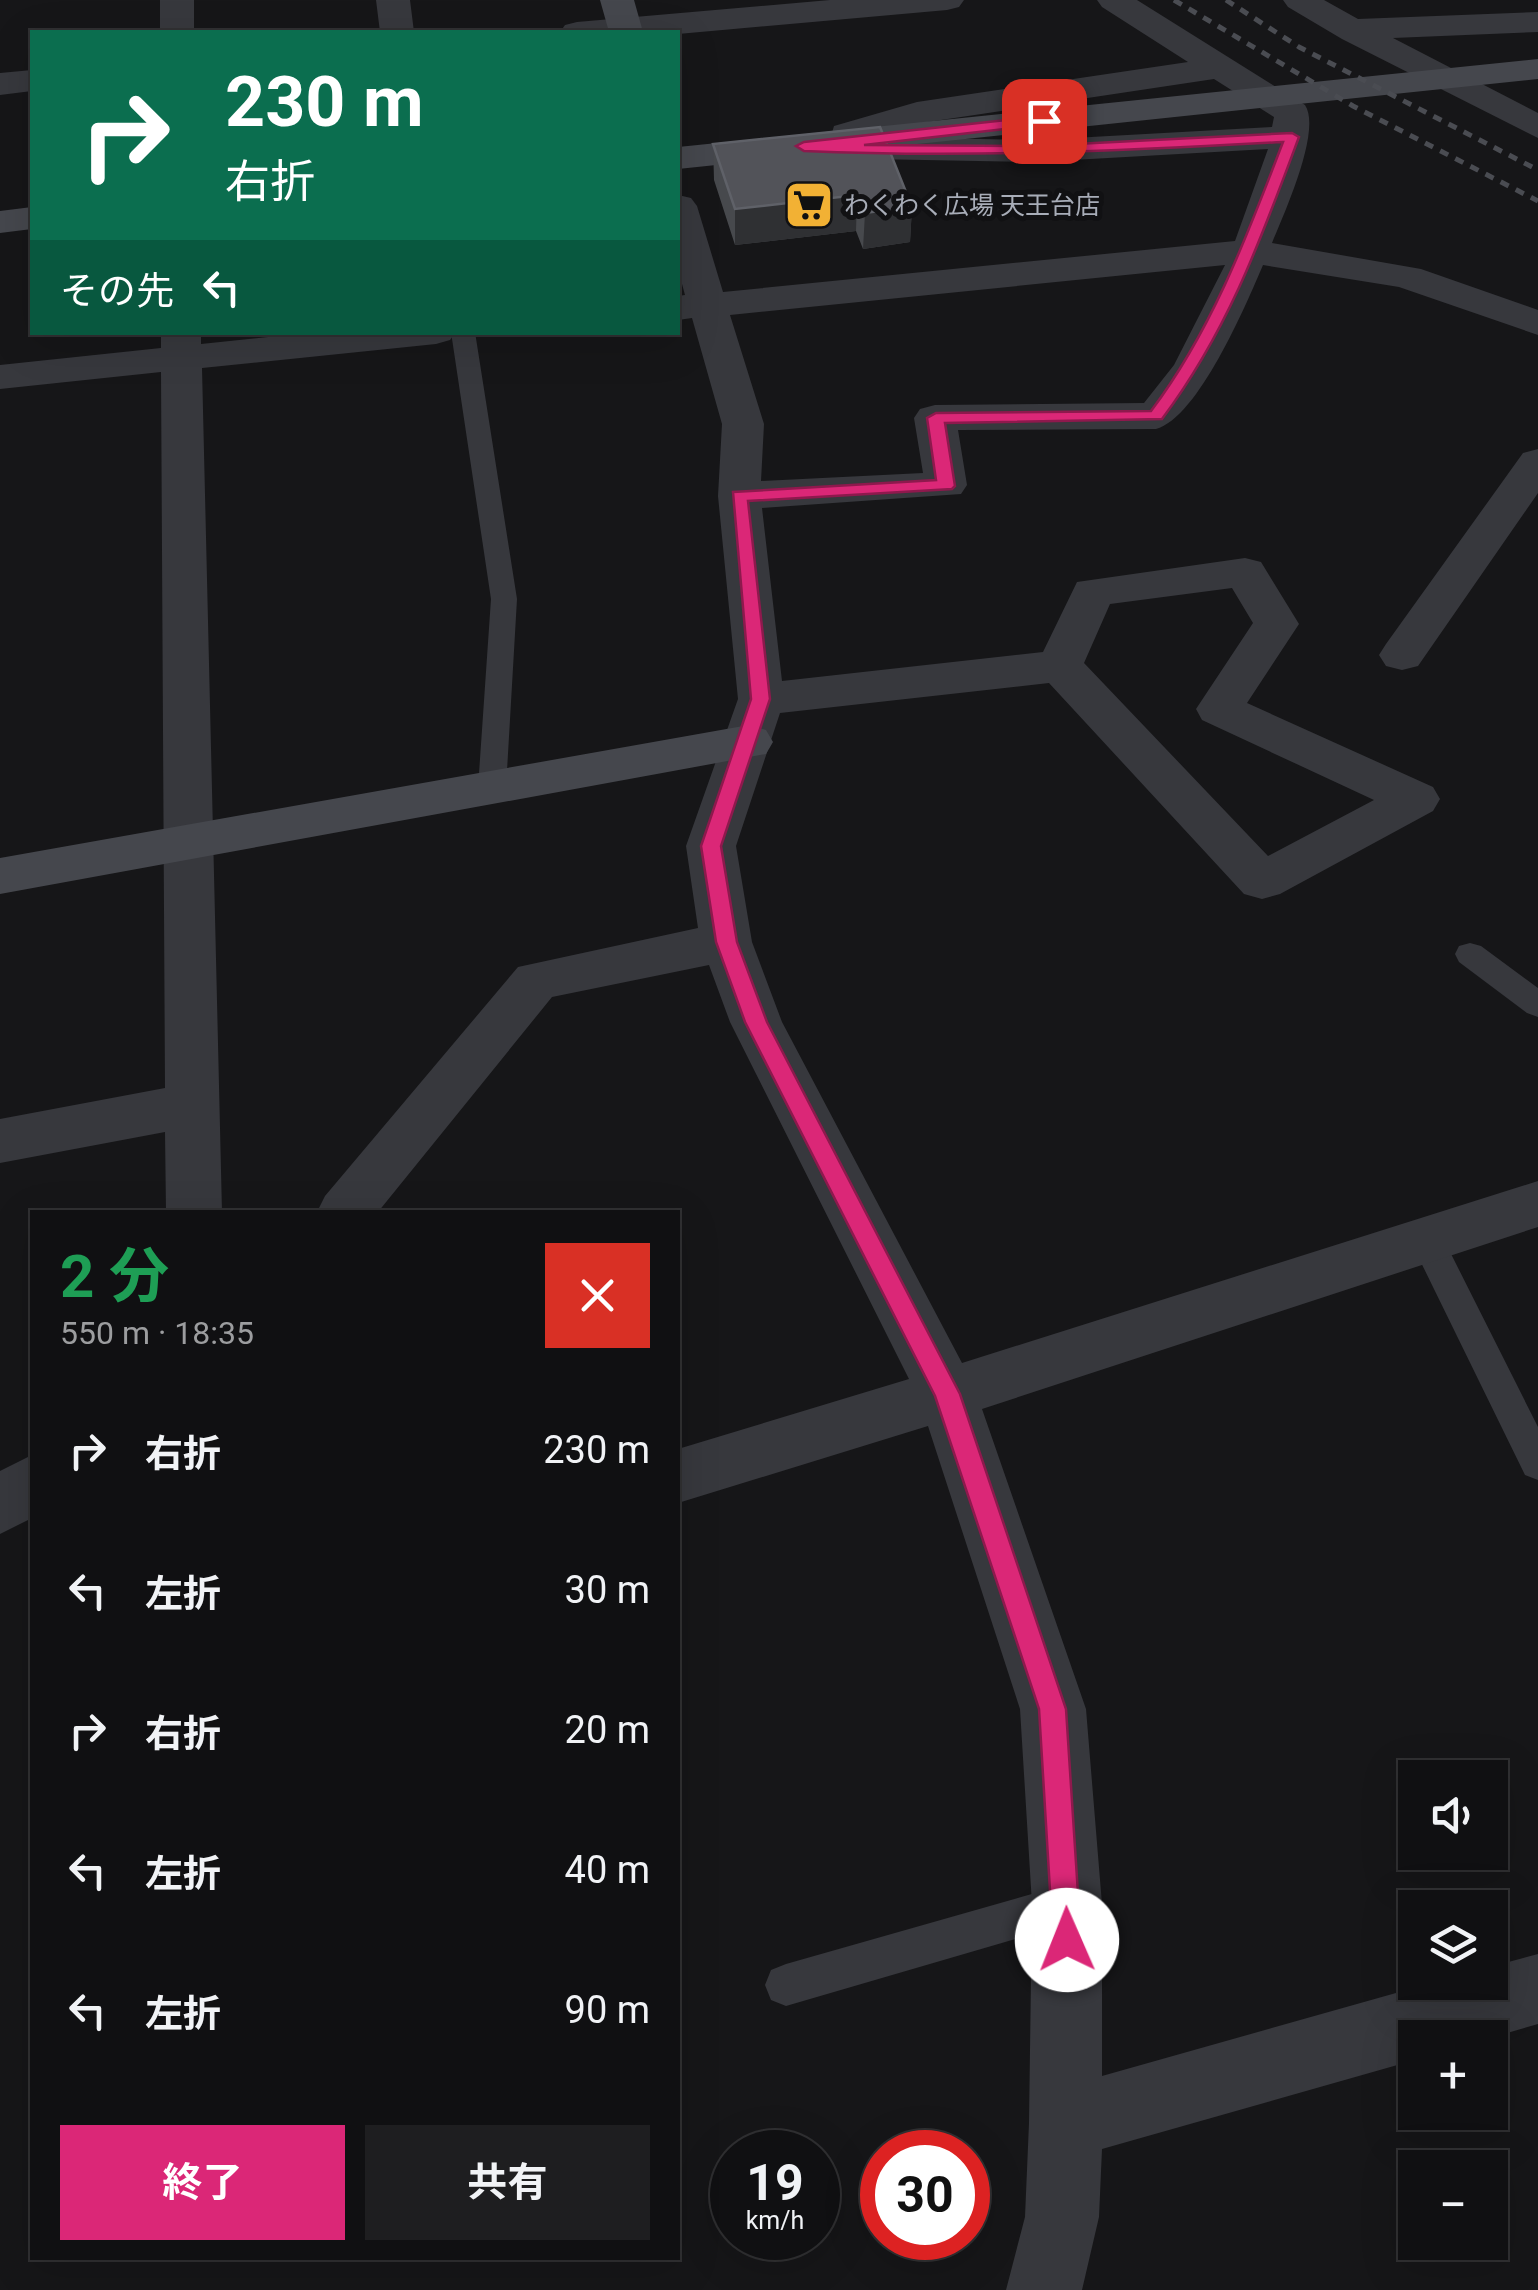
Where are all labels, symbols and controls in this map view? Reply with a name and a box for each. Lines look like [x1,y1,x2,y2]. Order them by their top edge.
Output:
text: 230 m [225,61,424,143]
icon: right [60,70,190,200]
pin [1002,79,1087,164]
icon: arrive [1017,94,1072,149]
text: 右折 [225,155,315,208]
supermarket icon: わくわく広場 天王台店 [783,179,835,231]
place label: わくわく広場 天王台店 [844,191,1100,220]
icon: left [194,260,249,315]
text: その先 [60,269,174,313]
text: 2 分 [60,1241,169,1312]
button: close [545,1243,650,1348]
text: 550 m · 18:35 [60,1314,254,1352]
icon: right [60,1423,115,1478]
text: 230 m [543,1428,650,1472]
text: 右折 [145,1432,221,1476]
icon: left [60,1563,115,1618]
text: 30 m [565,1568,650,1612]
text: 左折 [145,1572,221,1616]
icon: right [60,1703,115,1758]
text: 20 m [565,1708,650,1752]
text: 右折 [145,1712,221,1756]
map controls [1398,1760,1508,2260]
button: sound [1398,1760,1508,1870]
icon: left [60,1843,115,1898]
text: 40 m [565,1848,650,1892]
text: 左折 [145,1852,221,1896]
position arrow [1015,1888,1119,1992]
button: layers [1398,1890,1508,2000]
icon: left [60,1983,115,2038]
text: 90 m [565,1988,650,2032]
text: 左折 [145,1992,221,2036]
button: + [1398,2020,1508,2130]
button: 終了 [60,2125,345,2240]
button: 共有 [365,2125,650,2240]
speed limit sign: 30 [860,2130,990,2260]
button: − [1398,2150,1508,2260]
text: 19 [746,2154,804,2212]
text: km/h [746,2206,804,2235]

